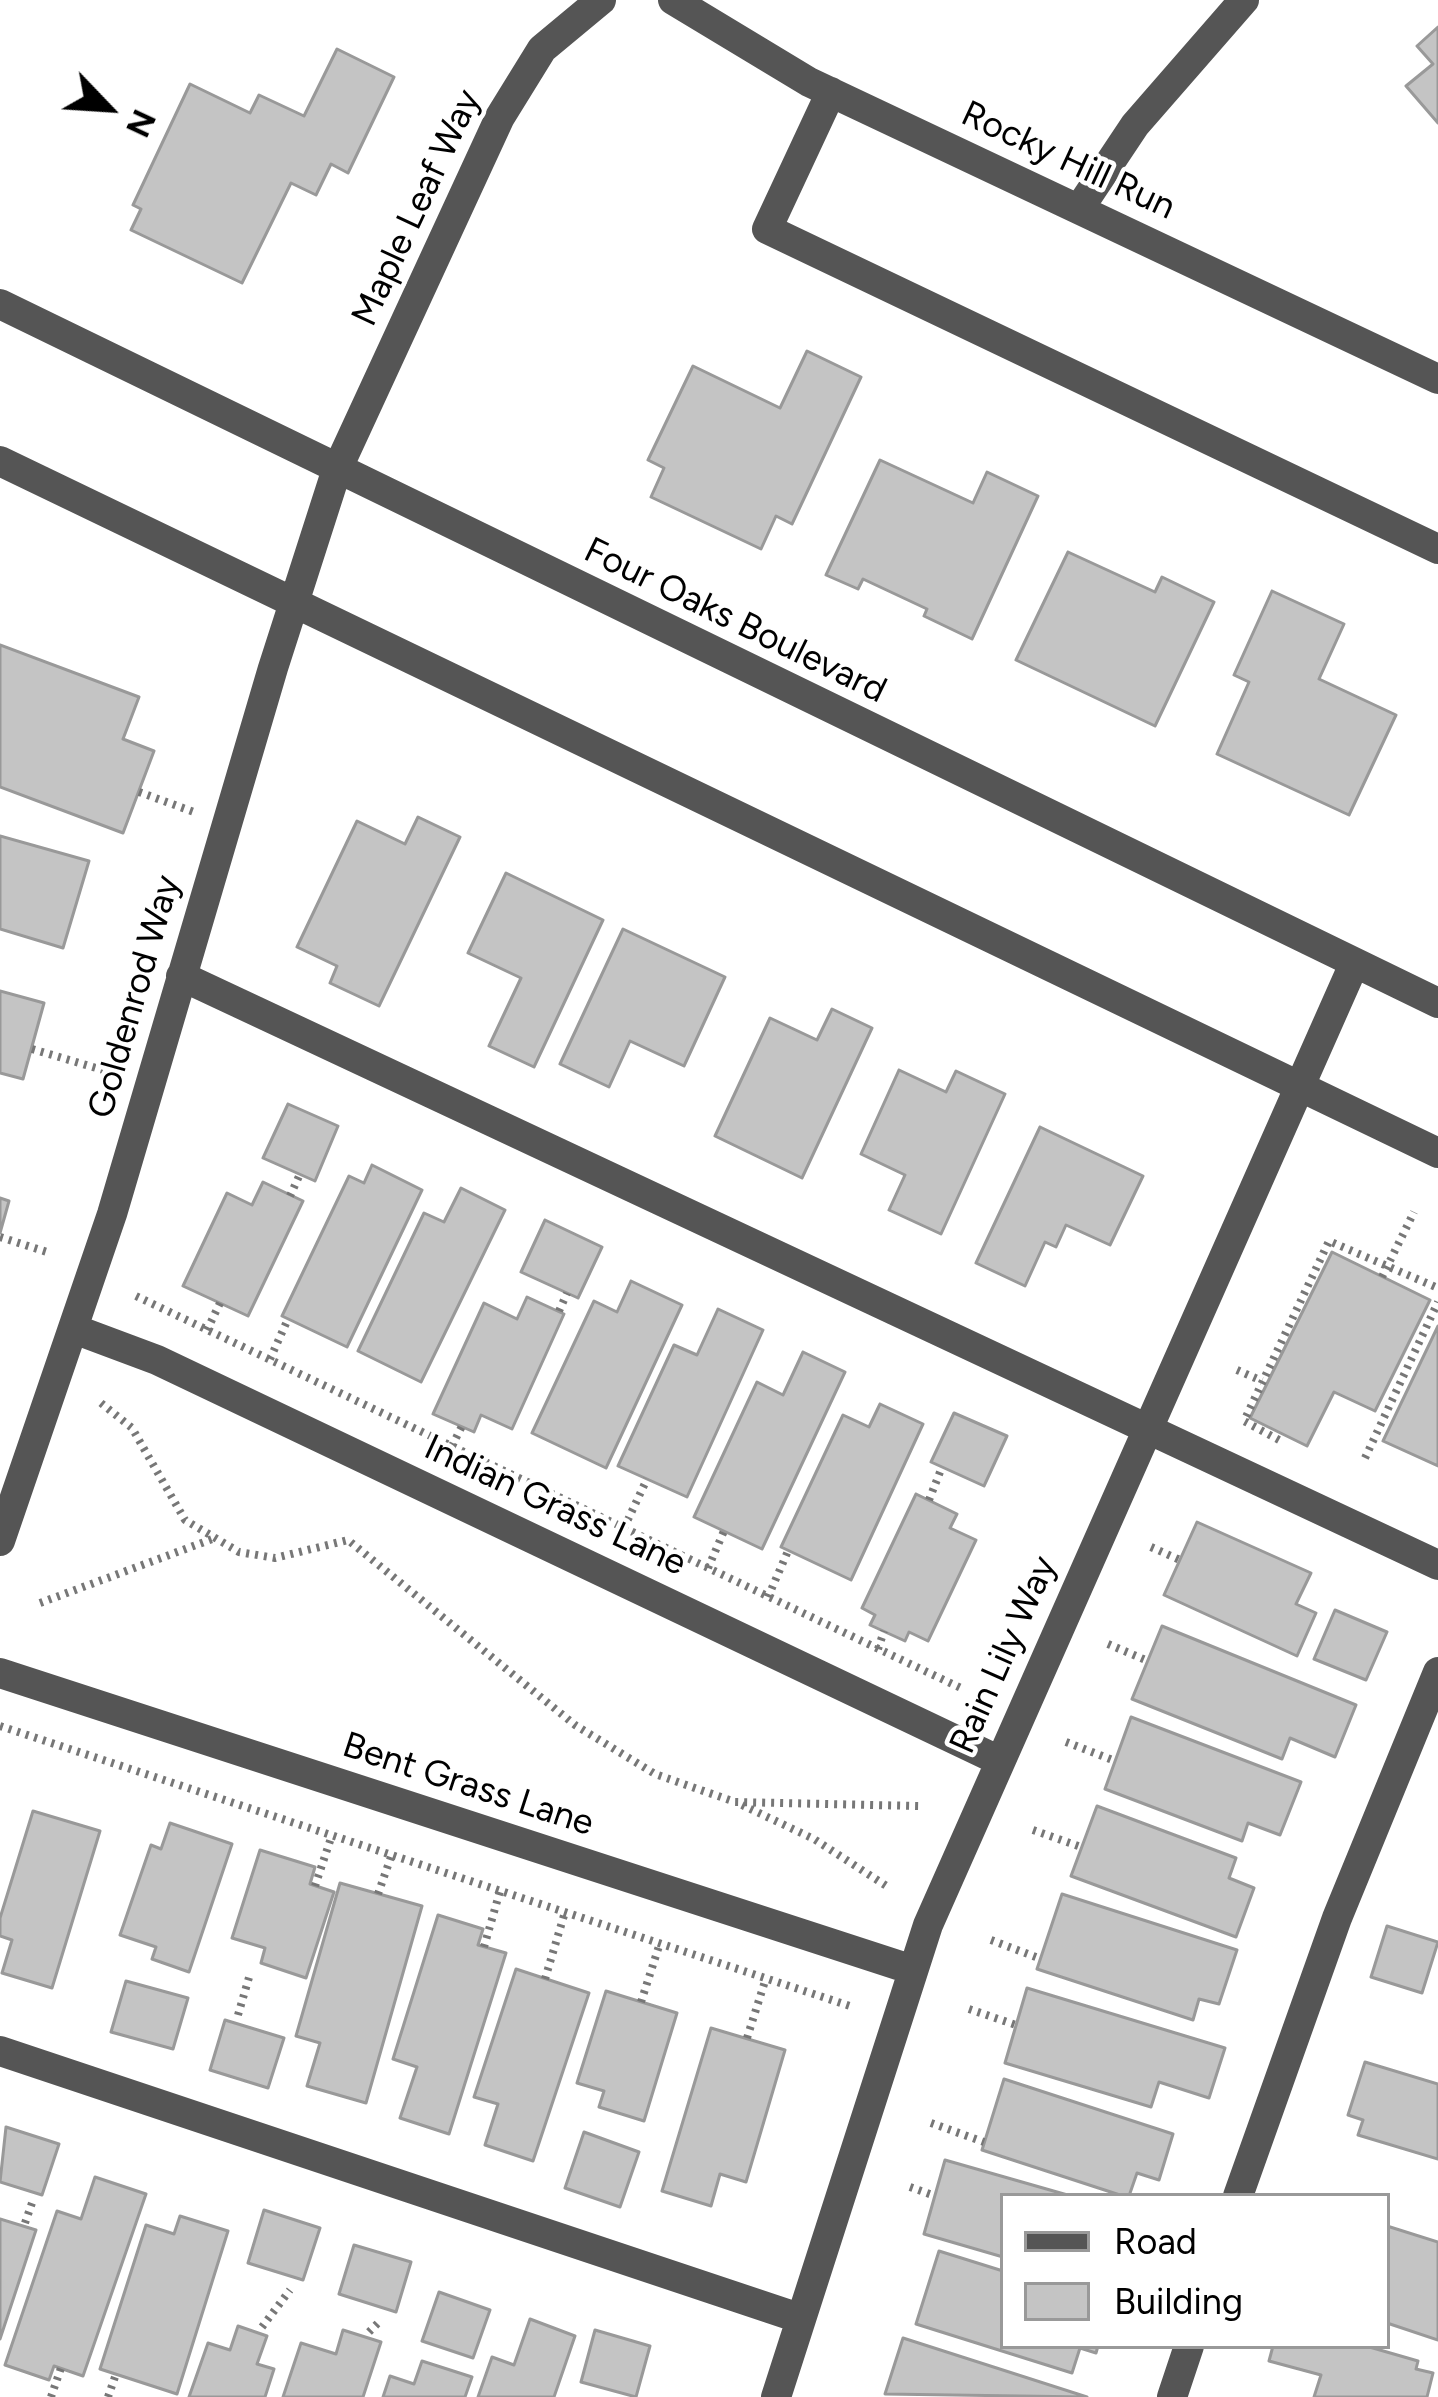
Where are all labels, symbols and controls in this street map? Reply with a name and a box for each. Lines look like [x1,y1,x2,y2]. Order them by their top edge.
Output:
north arrow [48,48,168,168]
street label: Maple Leaf Way [343,83,491,333]
street label: Rocky Hill Run [954,93,1182,229]
text: N [118,104,164,143]
street label: Four Oaks Boulevard [577,529,893,713]
street label: Goldenrod Way [80,871,190,1123]
street label: Indian Grass Lane [417,1426,693,1586]
street label: Rain Lily Way [941,1550,1067,1760]
street label: Bent Grass Lane [337,1724,599,1846]
legend [1000,2193,1390,2349]
text: Road [1114,2220,1197,2263]
text: Building [1114,2280,1243,2323]

